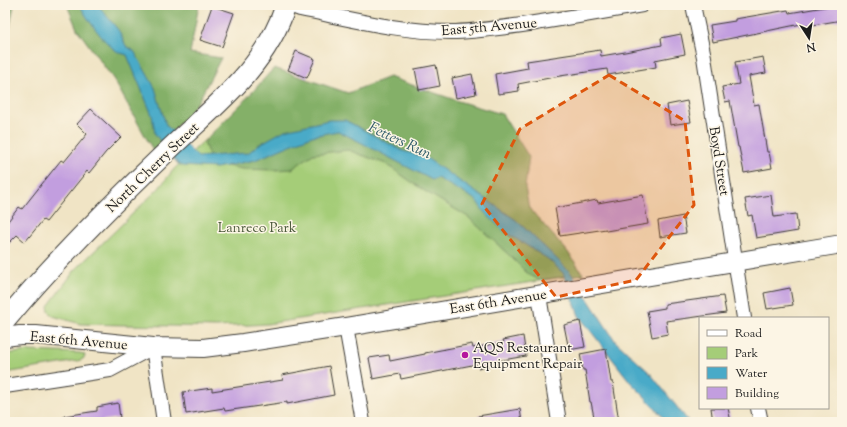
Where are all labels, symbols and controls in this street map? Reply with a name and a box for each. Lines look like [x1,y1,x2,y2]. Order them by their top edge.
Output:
street label: East 5th Avenue [441,14,538,42]
north arrow [789,18,829,58]
text: N [805,38,818,56]
water label: Fetters Run [364,118,434,165]
street label: North Cherry Street [102,119,205,218]
street label: Boyd Street [703,125,733,198]
park label: Lanreco Park [218,219,297,239]
street label: East 6th Avenue [448,285,548,321]
legend [699,317,829,409]
text: Road [735,325,762,343]
street label: East 6th Avenue [29,328,128,356]
place label: AQS Restaurant Equipment Repair [473,339,583,375]
text: Park [735,345,758,363]
marker: AQS Restaurant Equipment Repair [460,350,470,360]
text: Water [735,365,768,383]
text: Building [735,385,779,403]

